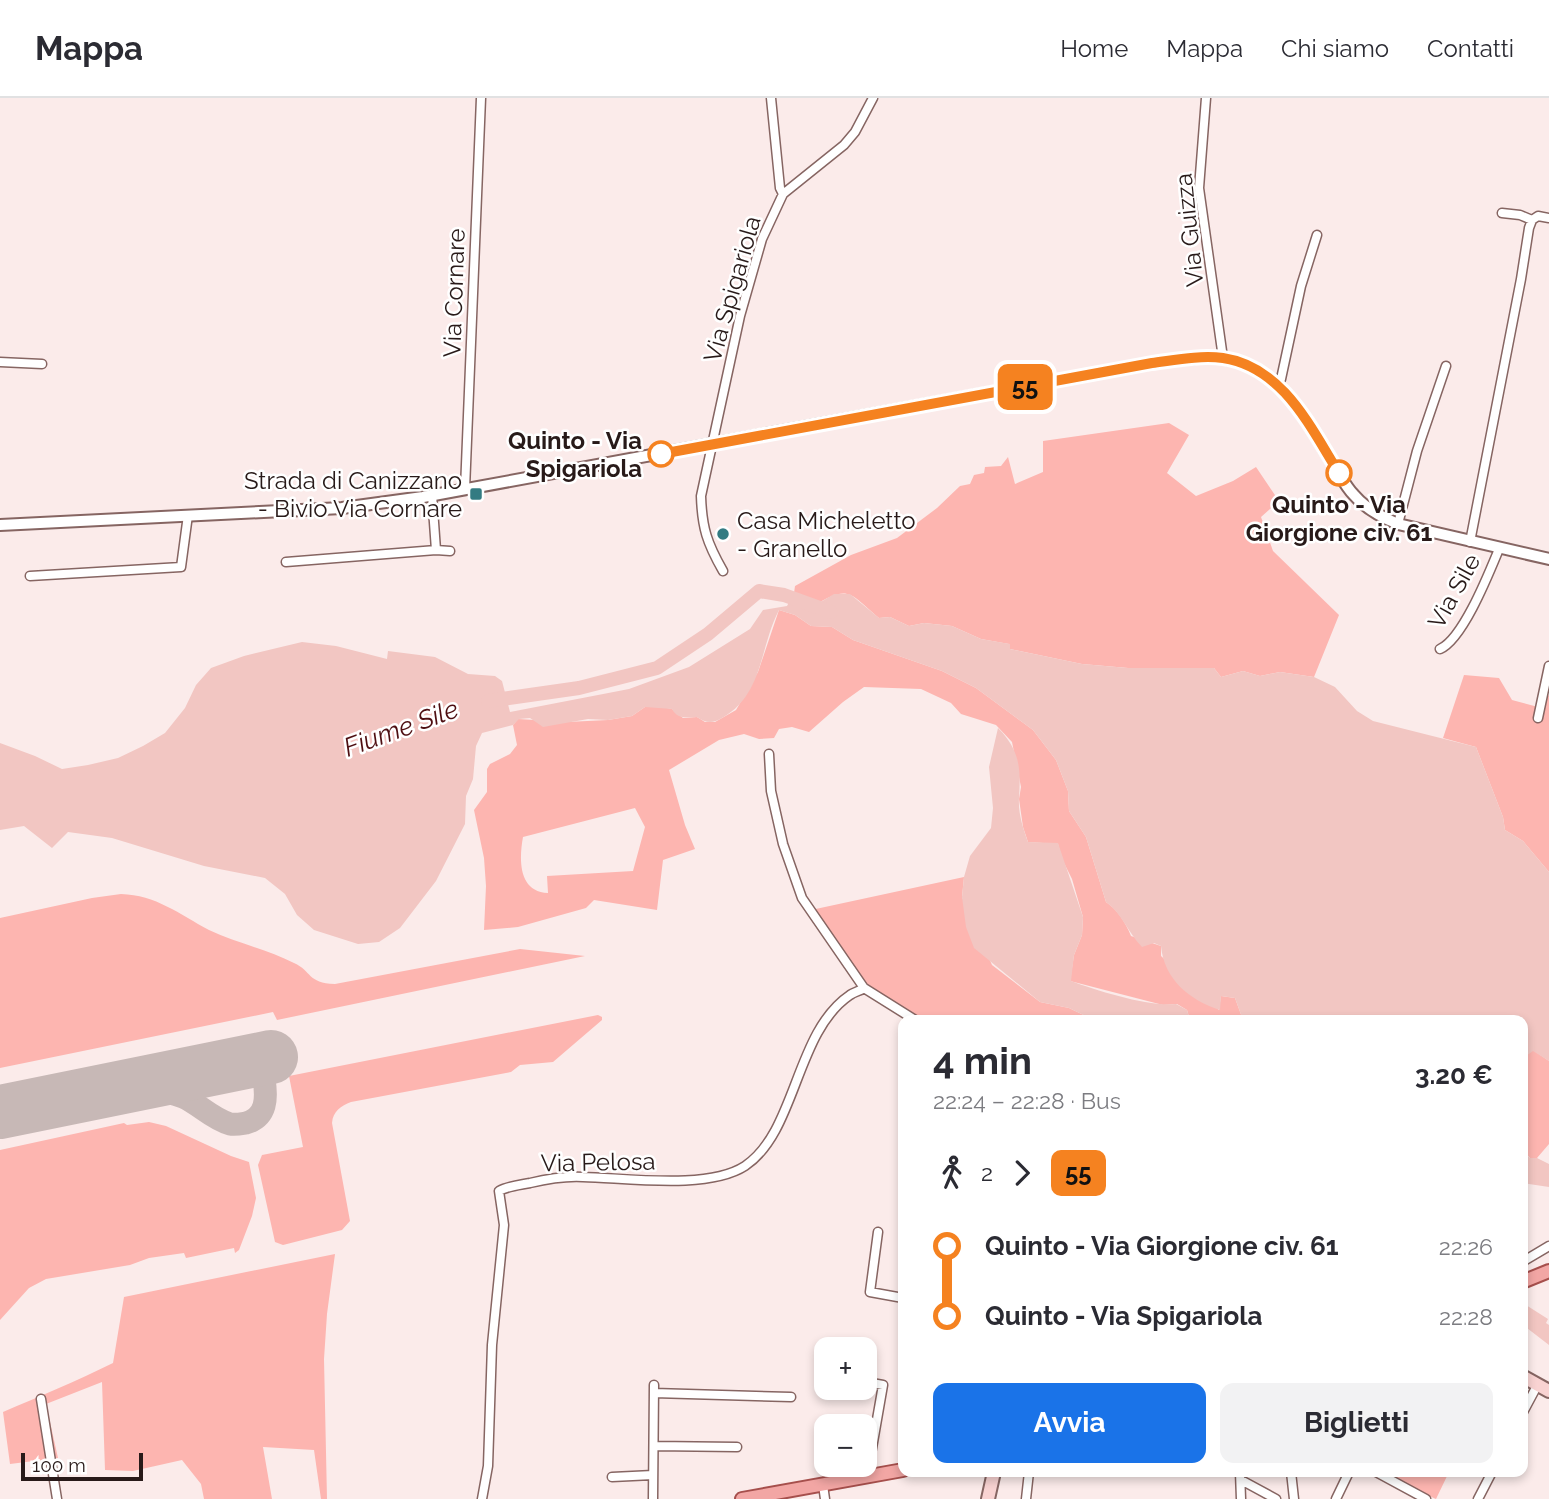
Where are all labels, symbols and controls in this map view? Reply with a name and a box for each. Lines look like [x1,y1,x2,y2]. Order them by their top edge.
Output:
text: Mappa [35,29,143,68]
text: Home [1060,34,1128,63]
text: Mappa [1166,34,1243,63]
text: Chi siamo [1281,34,1389,63]
text: Contatti [1427,34,1514,63]
street label: Via Guizza [1169,172,1209,288]
street label: Via Spigariola [697,213,767,365]
street label: Via Cornare [437,228,471,358]
line badge: 55 [993,364,1056,410]
text: 55 [1012,372,1038,401]
place label: Quinto - Via Spigariola [508,426,642,483]
marker: Quinto - Via Spigariola [648,441,674,467]
marker: Quinto - Via Giorgione civ. 61 [1326,460,1352,486]
place label: Strada di Canizzano - Bivio Via Cornare [244,466,462,523]
marker: Strada di Canizzano - Bivio Via Cornare [468,486,484,502]
place label: Quinto - Via Giorgione civ. 61 [1246,490,1432,547]
place label: Casa Micheletto - Granello [737,506,916,563]
marker: Casa Micheletto - Granello [715,526,731,542]
street label: Via Sile [1422,548,1486,634]
water label: Fiume Sile [340,693,462,763]
text: 4 min [933,1038,1032,1083]
text: 3.20 € [1415,1060,1493,1090]
text: 22:24 – 22:28 · Bus [933,1087,1121,1114]
street label: Via Pelosa [540,1146,656,1178]
icon: walk [933,1154,971,1192]
icon: forward [1003,1154,1041,1192]
text: 55 [1065,1158,1092,1187]
text: 2 [981,1159,993,1186]
text: Quinto - Via Giorgione civ. 61 [985,1231,1339,1261]
text: 22:26 [1439,1233,1493,1260]
text: Quinto - Via Spigariola [985,1301,1262,1331]
text: 22:28 [1439,1303,1493,1330]
map controls [814,1337,877,1477]
button: + [814,1337,877,1400]
button: Avvia [933,1383,1206,1463]
button: Biglietti [1220,1383,1493,1463]
button: − [814,1414,877,1477]
scale bar [21,1450,144,1482]
text: 100 m [32,1454,86,1476]

